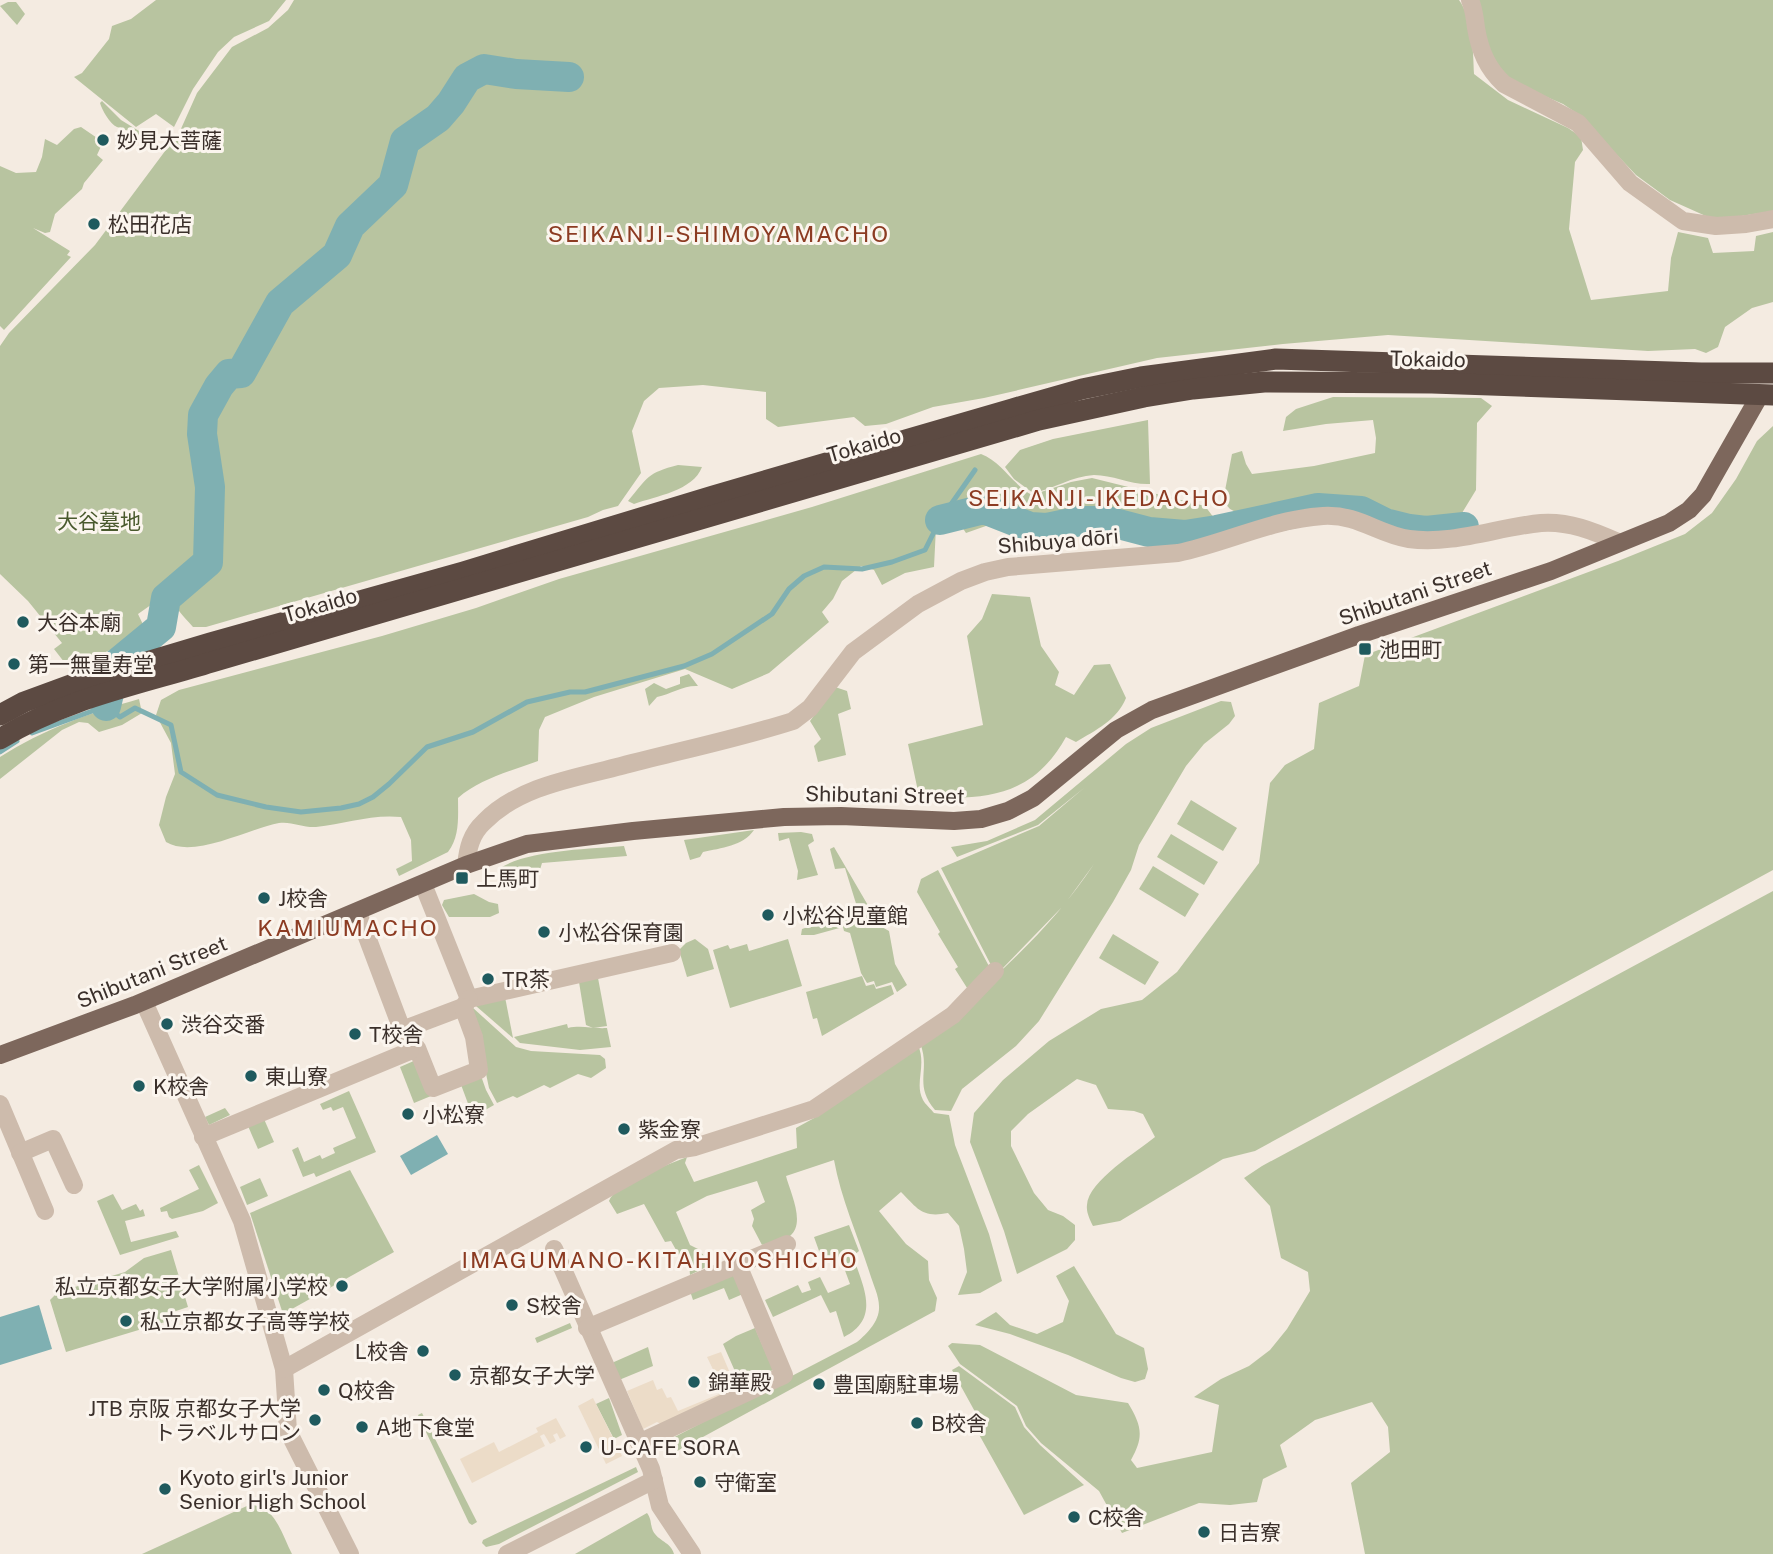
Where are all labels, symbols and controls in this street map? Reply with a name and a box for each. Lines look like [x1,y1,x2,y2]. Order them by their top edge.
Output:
place label: 妙見大菩薩 [117,128,222,153]
marker: 妙見大菩薩 [95,132,111,148]
place label: 松田花店 [108,212,192,237]
marker: 松田花店 [86,216,102,232]
district label: SEIKANJI-SHIMOYAMACHO [548,220,890,247]
street label: Tokaido [1390,346,1466,372]
street label: Tokaido [824,423,904,467]
district label: SEIKANJI-IKEDACHO [968,484,1230,511]
park label: 大谷墓地 [57,509,141,534]
street label: Shibuya dōri [996,523,1120,559]
street label: Shibutani Street [1335,555,1495,631]
street label: Tokaido [280,583,360,627]
place label: 大谷本廟 [37,610,121,635]
marker: 大谷本廟 [15,614,31,630]
place label: 池田町 [1379,637,1442,662]
marker: 池田町 [1357,641,1373,657]
place label: 第一無量寿堂 [28,652,154,677]
marker: 第一無量寿堂 [6,656,22,672]
street label: Shibutani Street [805,781,965,809]
place label: 上馬町 [476,866,539,891]
marker: 上馬町 [454,870,470,886]
place label: J校舎 [278,886,328,911]
marker: J校舎 [256,890,272,906]
place label: 小松谷児童館 [782,903,908,928]
marker: 小松谷児童館 [760,907,776,923]
district label: KAMIUMACHO [257,914,439,941]
place label: 小松谷保育園 [558,920,684,945]
marker: 小松谷保育園 [536,924,552,940]
street label: Shibutani Street [73,931,231,1013]
place label: TR茶 [502,967,550,992]
marker: TR茶 [480,971,496,987]
place label: 渋谷交番 [181,1012,265,1037]
marker: 渋谷交番 [159,1016,175,1032]
place label: T校舎 [369,1022,423,1047]
marker: T校舎 [347,1026,363,1042]
place label: 東山寮 [265,1064,328,1089]
marker: 東山寮 [243,1068,259,1084]
place label: K校舎 [153,1074,209,1099]
marker: K校舎 [131,1078,147,1094]
place label: 小松寮 [422,1102,485,1127]
marker: 小松寮 [400,1106,416,1122]
place label: 紫金寮 [638,1117,701,1142]
marker: 紫金寮 [616,1121,632,1137]
district label: IMAGUMANO-KITAHIYOSHICHO [461,1246,859,1273]
place label: 私立京都女子大学附属小学校 [55,1274,328,1299]
marker: 私立京都女子大学附属小学校 [334,1278,350,1294]
place label: S校舎 [526,1293,582,1318]
marker: S校舎 [504,1297,520,1313]
place label: 私立京都女子高等学校 [140,1309,350,1334]
marker: 私立京都女子高等学校 [118,1313,134,1329]
place label: L校舎 [355,1339,409,1364]
marker: L校舎 [415,1343,431,1359]
place label: 京都女子大学 [469,1363,595,1388]
marker: 京都女子大学 [447,1367,463,1383]
place label: 錦華殿 [708,1370,771,1395]
place label: 豊国廟駐車場 [833,1372,959,1397]
marker: 錦華殿 [686,1374,702,1390]
marker: 豊国廟駐車場 [811,1376,827,1392]
place label: Q校舎 [338,1378,396,1403]
marker: Q校舎 [316,1382,332,1398]
place label: JTB 京阪 京都女子大学 トラベルサロン [88,1396,301,1445]
place label: B校舎 [931,1411,987,1436]
marker: JTB 京阪 京都女子大学 トラベルサロン [307,1412,323,1428]
place label: A地下食堂 [376,1415,475,1440]
marker: B校舎 [909,1415,925,1431]
marker: A地下食堂 [354,1419,370,1435]
place label: U-CAFE SORA [600,1435,741,1460]
marker: U-CAFE SORA [578,1439,594,1455]
place label: Kyoto girl's Junior Senior High School [179,1465,367,1514]
place label: 守衛室 [714,1470,777,1495]
marker: 守衛室 [692,1474,708,1490]
marker: Kyoto girl's Junior Senior High School [157,1481,173,1497]
place label: C校舎 [1088,1505,1144,1530]
marker: C校舎 [1066,1509,1082,1525]
place label: 日吉寮 [1218,1520,1281,1545]
marker: 日吉寮 [1196,1524,1212,1540]

